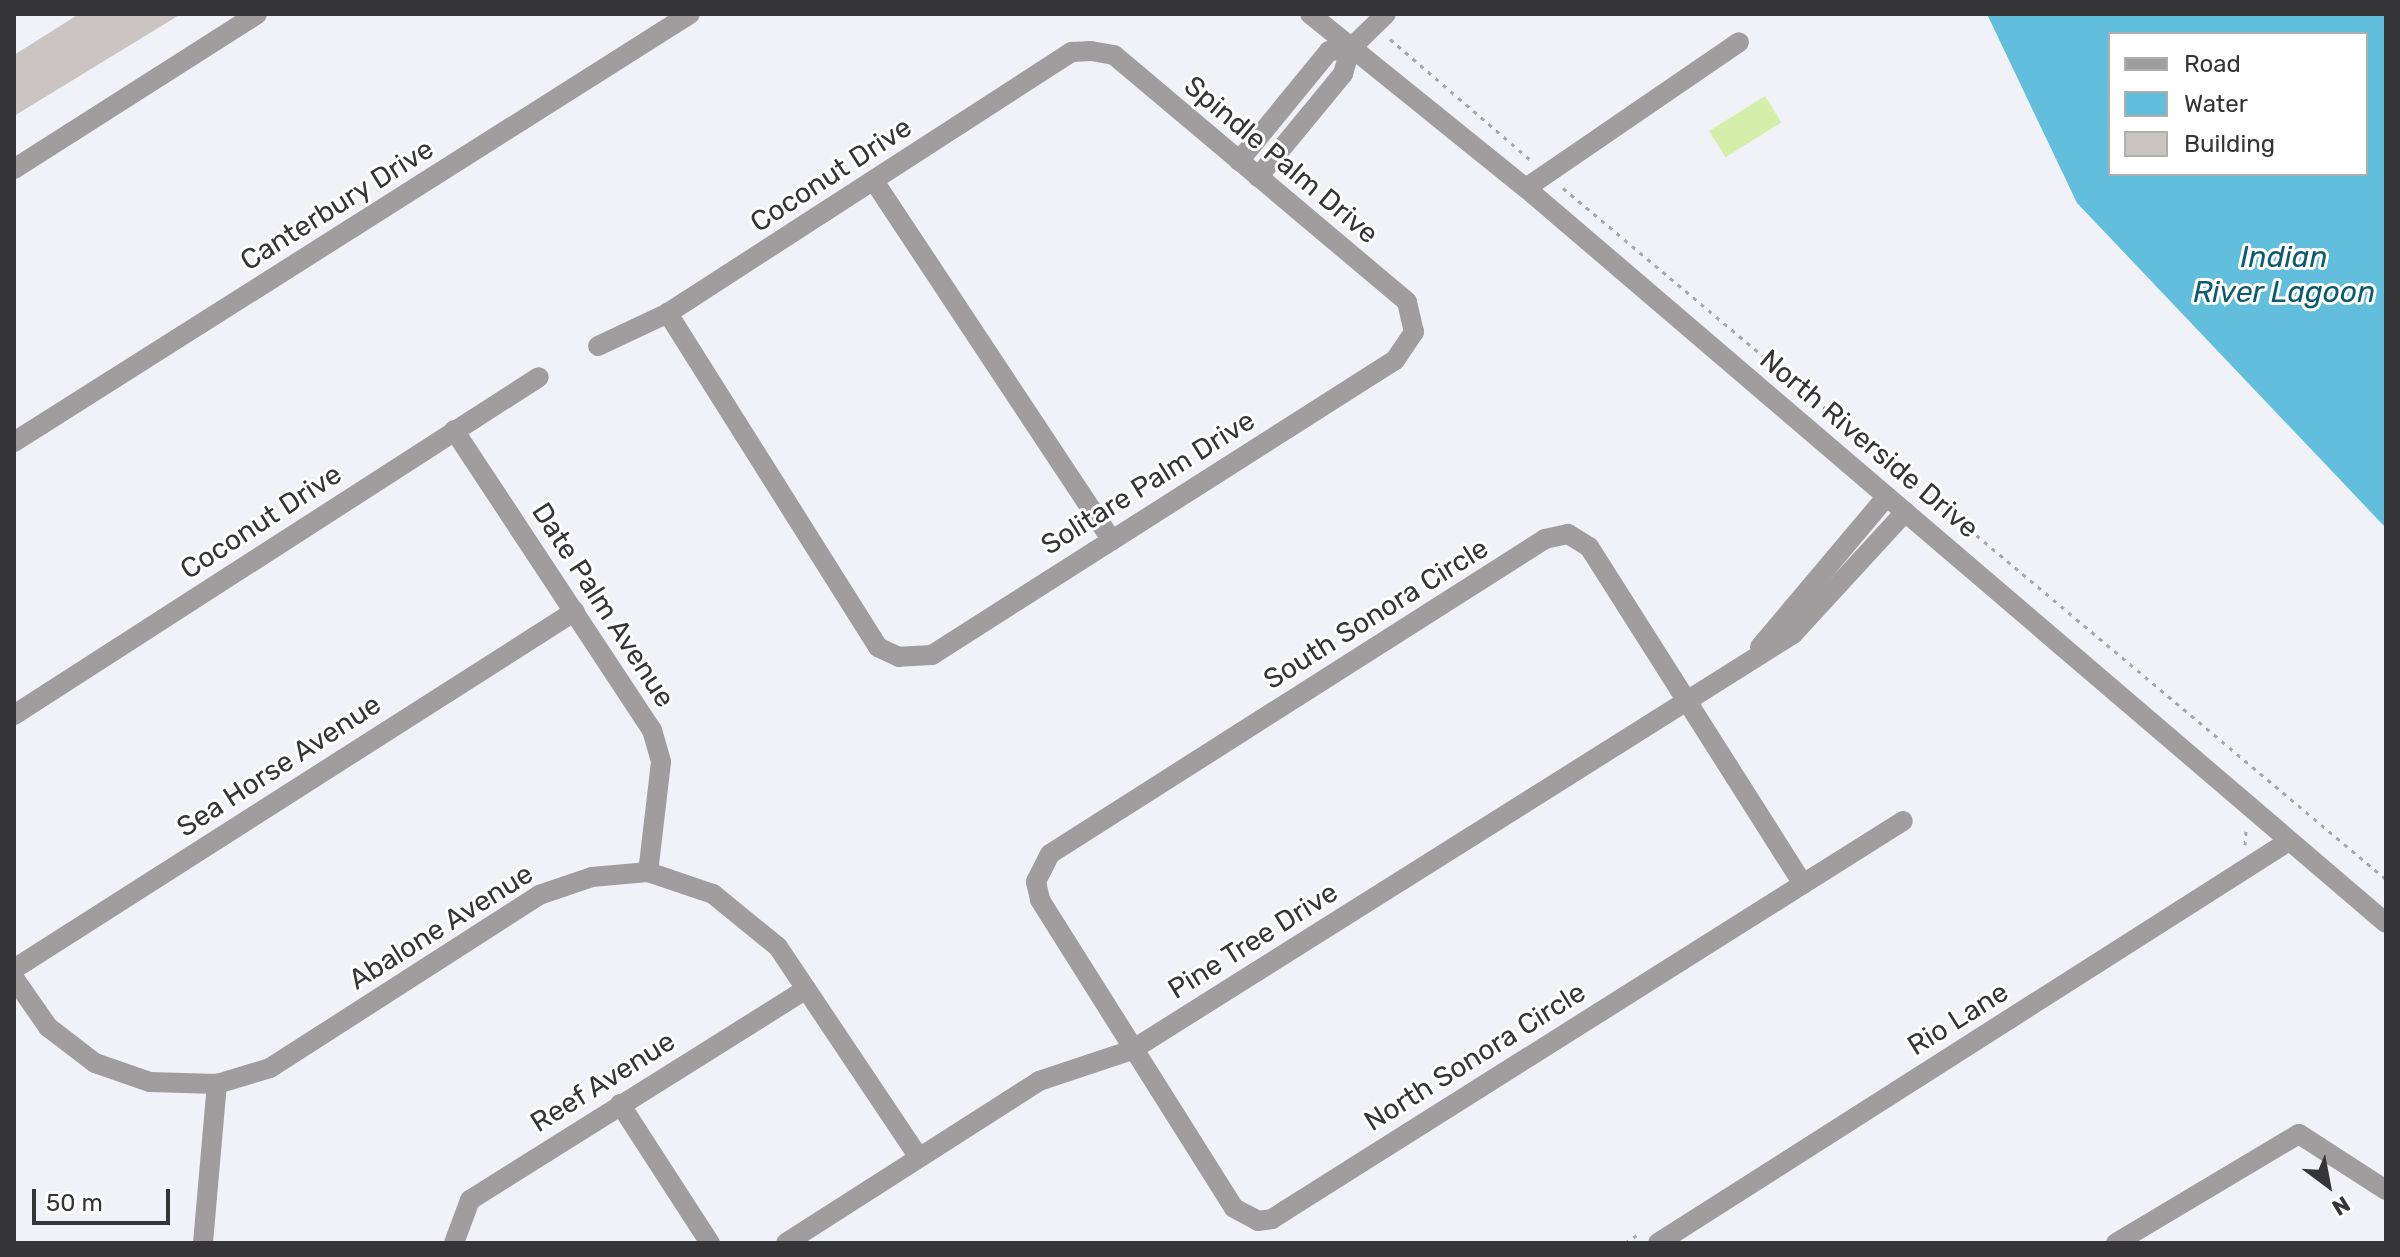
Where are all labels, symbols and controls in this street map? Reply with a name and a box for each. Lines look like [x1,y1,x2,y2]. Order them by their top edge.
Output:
legend [2108,32,2368,176]
text: Road [2184,50,2241,78]
street label: Spindle Palm Drive [1177,69,1385,251]
text: Water [2184,90,2248,118]
street label: Coconut Drive [744,110,918,240]
text: Building [2184,130,2275,158]
street label: Canterbury Drive [234,132,440,278]
water label: Indian River Lagoon [2192,239,2376,310]
street label: North Riverside Drive [1753,343,1985,545]
street label: Solitare Palm Drive [1035,404,1261,562]
street label: Coconut Drive [174,457,348,587]
street label: Date Palm Avenue [524,496,682,714]
street label: South Sonora Circle [1258,531,1494,697]
street label: Sea Horse Avenue [170,687,388,845]
street label: Abalone Avenue [342,857,540,997]
street label: Pine Tree Drive [1162,875,1344,1007]
street label: North Sonora Circle [1358,975,1592,1139]
street label: Rio Lane [1902,975,2014,1063]
street label: Reef Avenue [524,1024,682,1140]
north arrow [2288,1145,2368,1225]
scale bar [36,1173,174,1223]
text: 50 m [46,1189,103,1217]
text: N [2327,1190,2355,1221]

